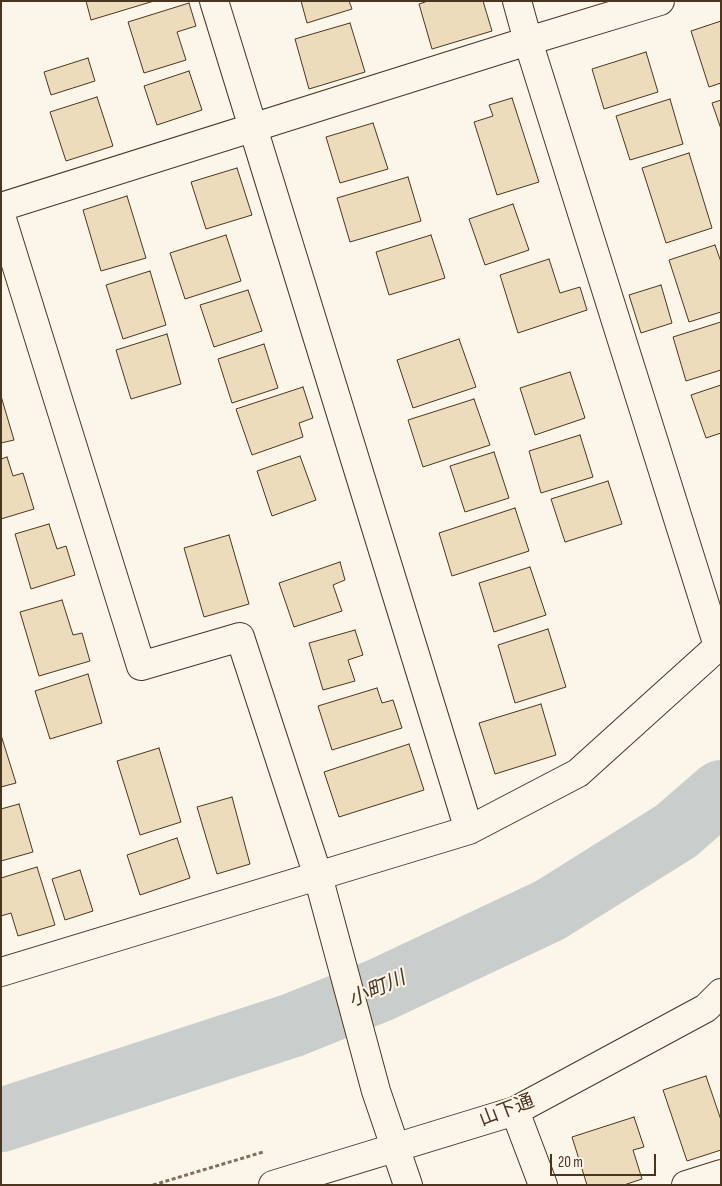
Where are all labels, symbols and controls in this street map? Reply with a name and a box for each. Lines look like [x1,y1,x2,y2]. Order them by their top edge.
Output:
water label: 小町川 [345,967,409,1013]
street label: 山下通 [476,1090,538,1132]
scale bar [552,1144,658,1176]
text: 20 m [558,1153,583,1172]

